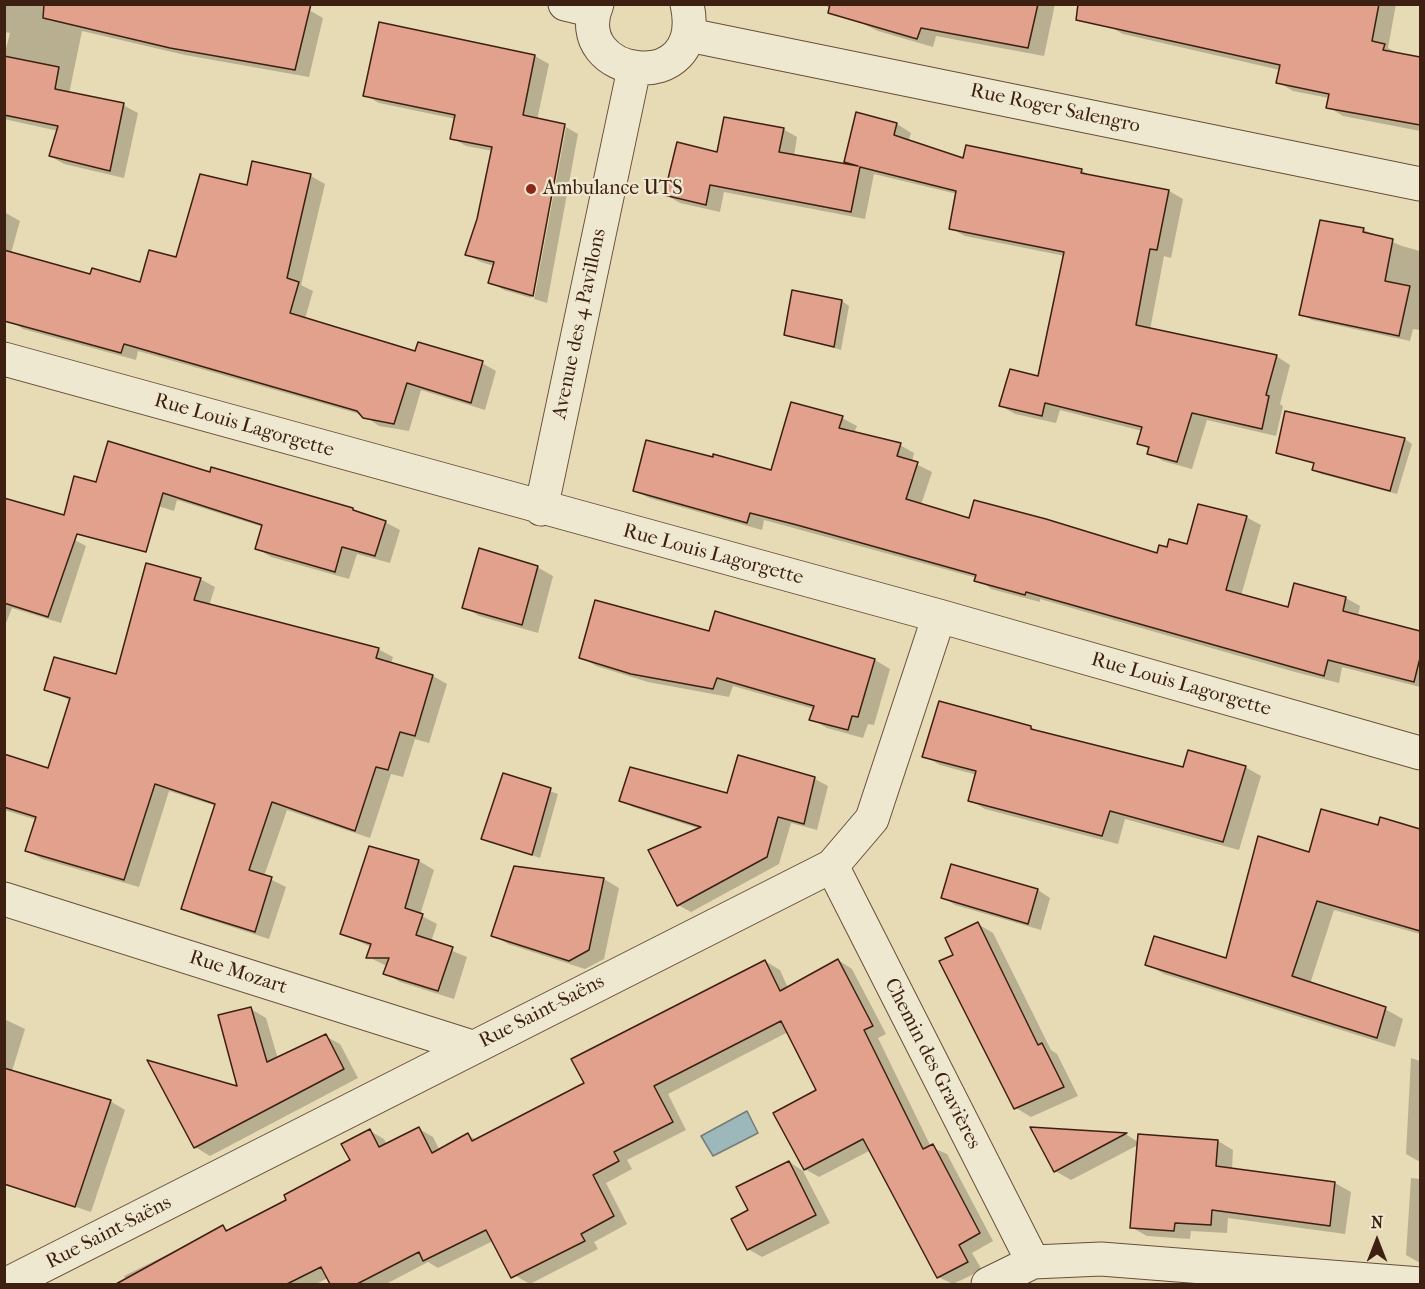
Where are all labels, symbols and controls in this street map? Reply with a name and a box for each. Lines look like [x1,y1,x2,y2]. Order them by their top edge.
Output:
street label: Rue Roger Salengro [968,79,1142,139]
place label: Ambulance UTS [543,177,683,201]
marker: Ambulance UTS [524,182,538,196]
street label: Avenue des 4 Pavillons [548,227,612,421]
street label: Rue Louis Lagorgette [151,389,337,463]
street label: Rue Louis Lagorgette [620,519,806,591]
street label: Rue Louis Lagorgette [1088,648,1274,722]
street label: Rue Mozart [186,946,290,1000]
street label: Rue Saint-Saëns [475,970,609,1054]
street label: Chemin des Gravières [879,975,985,1153]
street label: Rue Saint-Saëns [42,1191,176,1275]
north arrow [1347,1211,1407,1271]
text: N [1371,1213,1383,1232]

